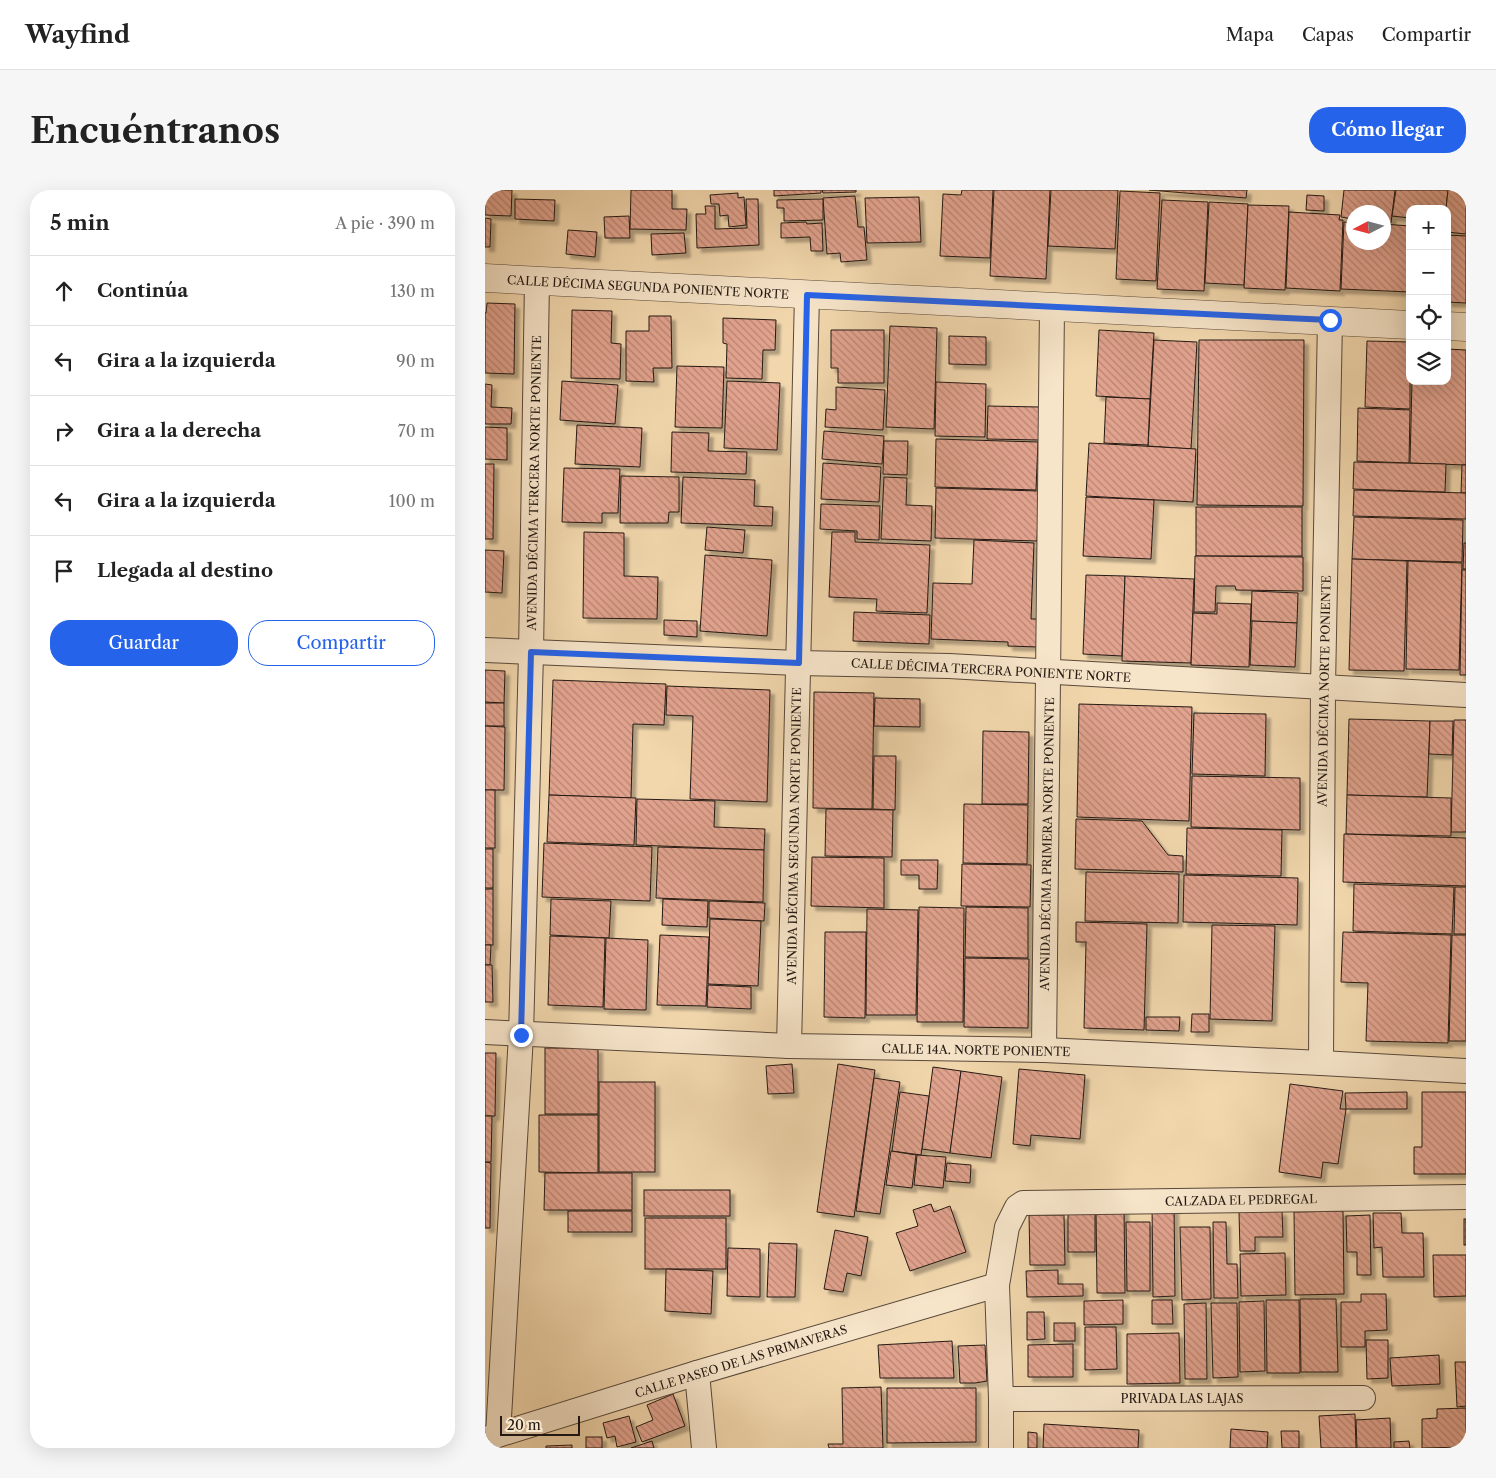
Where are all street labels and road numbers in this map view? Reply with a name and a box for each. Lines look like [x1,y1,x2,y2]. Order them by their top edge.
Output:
street label: CALLE DÉCIMA SEGUNDA PONIENTE NORTE [507,271,789,302]
street label: AVENIDA DÉCIMA TERCERA NORTE PONIENTE [523,335,544,632]
street label: AVENIDA DÉCIMA NORTE PONIENTE [1313,575,1334,808]
street label: CALLE DÉCIMA TERCERA PONIENTE NORTE [851,654,1132,685]
street label: AVENIDA DÉCIMA SEGUNDA NORTE PONIENTE [783,687,804,986]
street label: AVENIDA DÉCIMA PRIMERA NORTE PONIENTE [1036,697,1057,992]
street label: CALLE 14A. NORTE PONIENTE [881,1041,1071,1059]
street label: CALZADA EL PEDREGAL [1165,1191,1317,1209]
street label: CALLE PASEO DE LAS PRIMAVERAS [633,1321,849,1401]
street label: PRIVADA LAS LAJAS [1121,1391,1243,1406]

